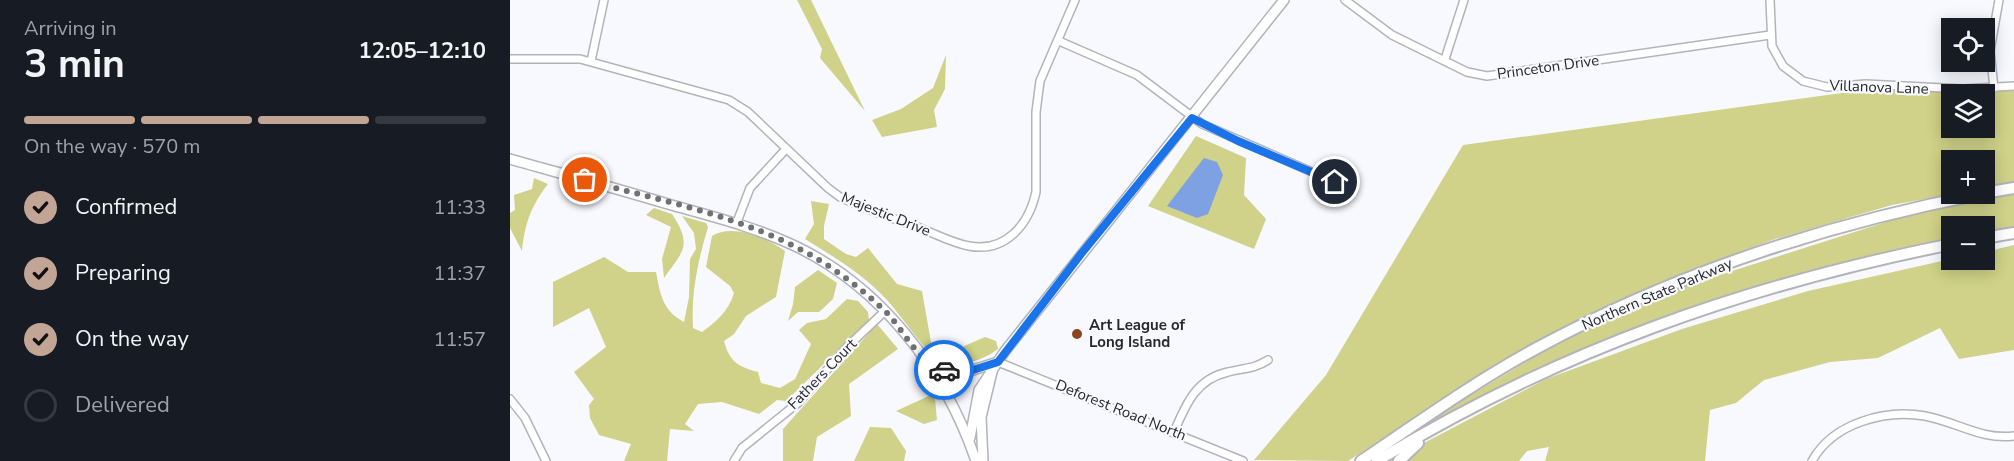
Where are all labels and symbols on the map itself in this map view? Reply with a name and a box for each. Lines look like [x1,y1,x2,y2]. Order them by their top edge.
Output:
street label: Princeton Drive [1496,50,1600,84]
street label: Villanova Lane [1828,75,1929,99]
pin [559,154,610,205]
pin [1309,156,1360,207]
street label: Majestic Drive [838,187,934,241]
street label: Northern State Parkway [1579,253,1736,335]
place label: Art League of Long Island [1089,315,1185,352]
marker: Art League of Long Island [1070,327,1084,341]
street label: Fathers Court [783,334,861,414]
courier [914,340,974,400]
street label: Deforest Road North [1053,375,1189,445]

